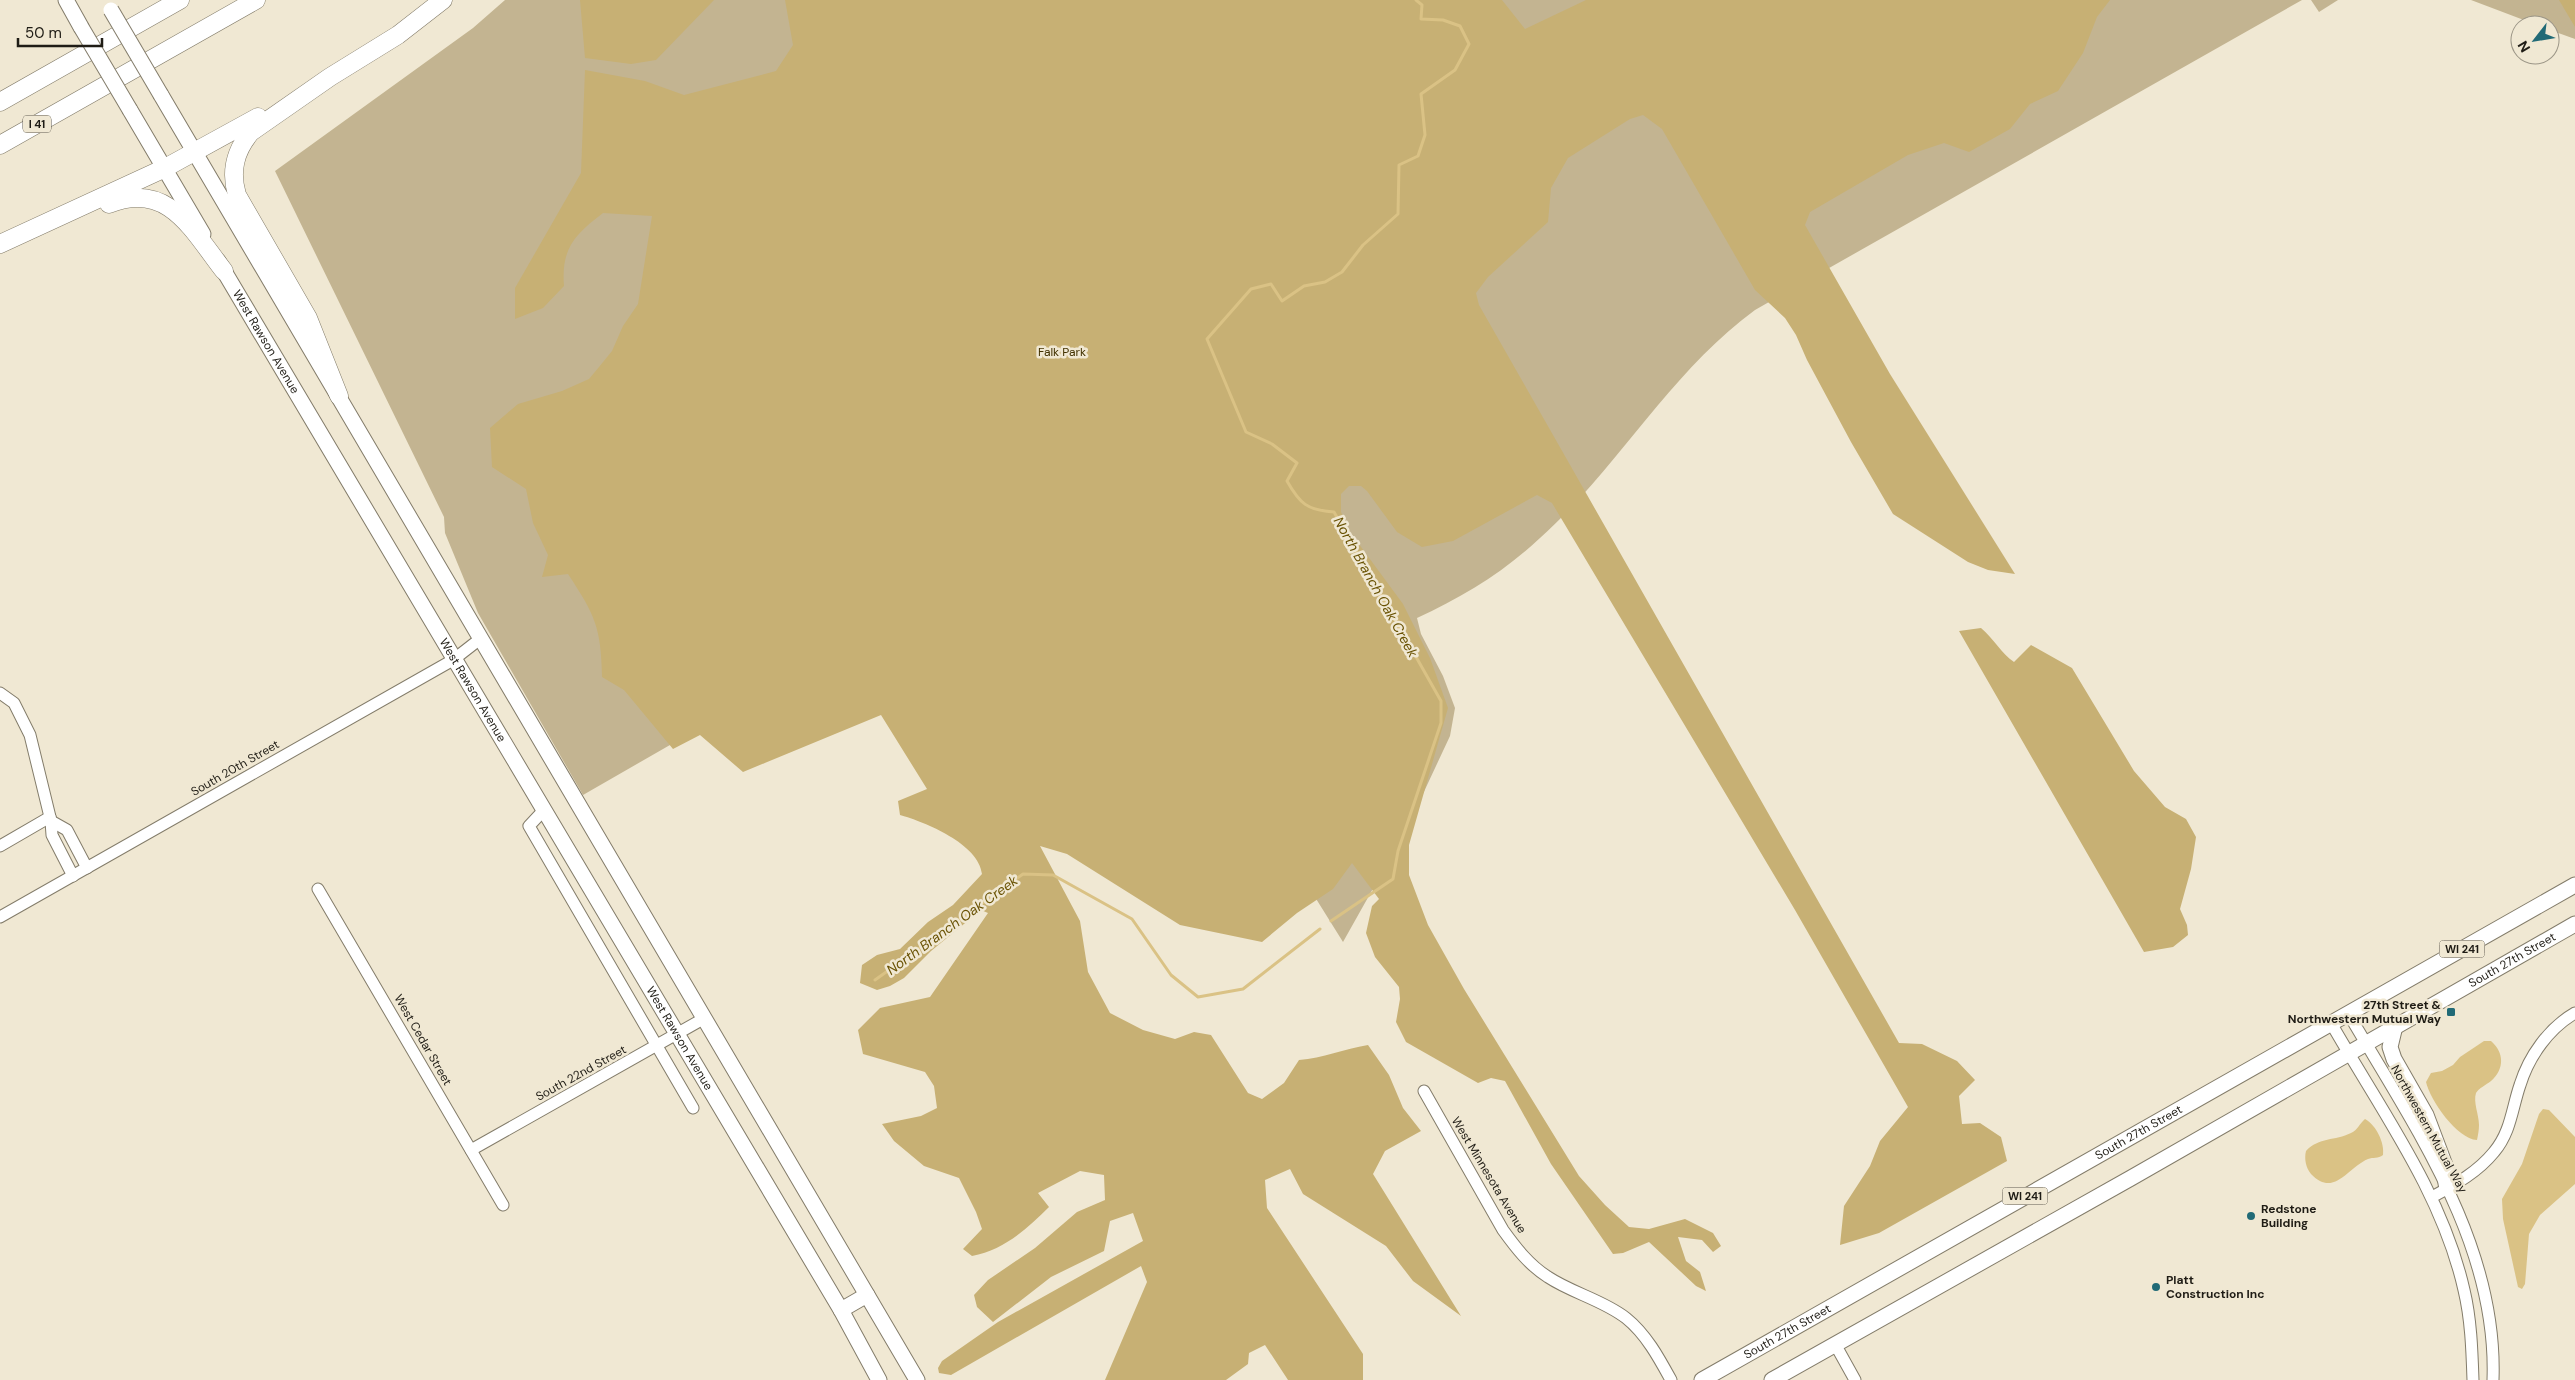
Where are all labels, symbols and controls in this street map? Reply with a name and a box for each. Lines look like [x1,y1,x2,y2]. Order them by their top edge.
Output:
scale bar [18,15,101,47]
north arrow [2510,15,2560,65]
text: 50 m [25,23,62,43]
text: N [2514,38,2534,56]
road number: I 41 [23,116,51,132]
street label: West Rawson Avenue [229,287,303,397]
park label: Falk Park [1038,344,1086,360]
water label: North Branch Oak Creek [1330,514,1423,661]
street label: West Rawson Avenue [436,635,510,745]
street label: South 20th Street [188,736,282,800]
water label: North Branch Oak Creek [883,871,1022,979]
street label: South 27th Street [2466,929,2559,991]
road number: WI 241 [2440,941,2484,958]
street label: West Rawson Avenue [643,983,717,1093]
street label: West Cedar Street [390,992,456,1089]
place label: 27th Street & Northwestern Mutual Way [2288,997,2442,1027]
marker: 27th Street & Northwestern Mutual Way [2445,1006,2457,1018]
street label: South 22nd Street [533,1041,629,1105]
street label: Northwestern Mutual Way [2387,1062,2471,1196]
street label: South 27th Street [2092,1101,2185,1163]
street label: West Minnesota Avenue [1448,1114,1530,1236]
road number: WI 241 [2002,1188,2048,1204]
place label: Redstone Building [2261,1201,2317,1231]
marker: Redstone Building [2245,1210,2257,1222]
place label: Platt Construction Inc [2166,1272,2264,1302]
marker: Platt Construction Inc [2150,1281,2162,1293]
street label: South 27th Street [1741,1300,1834,1363]

